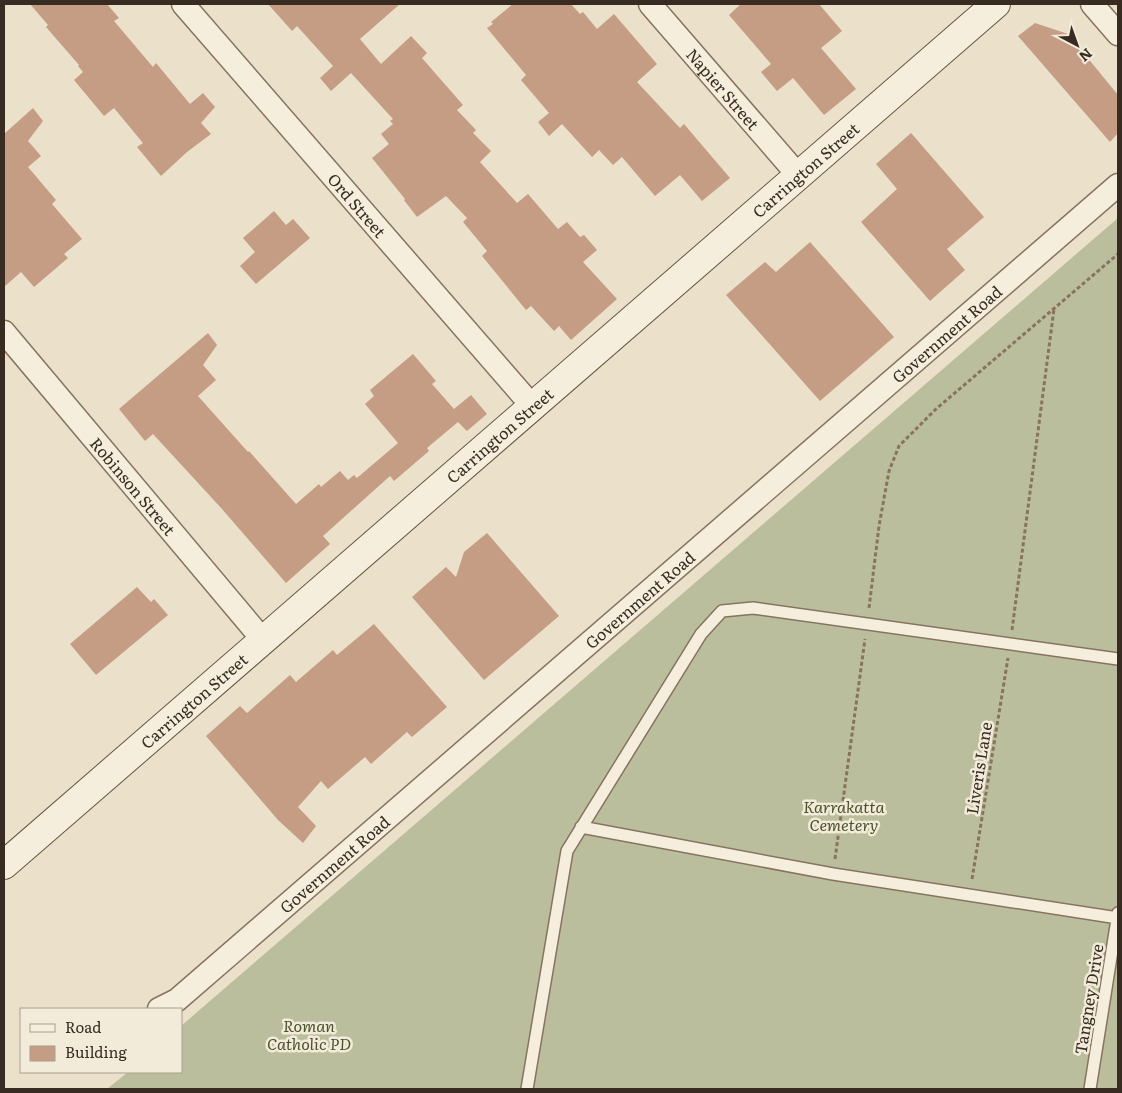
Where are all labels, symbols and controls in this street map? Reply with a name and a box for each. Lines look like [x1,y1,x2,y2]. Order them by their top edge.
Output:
north arrow [1052,20,1102,70]
street label: Napier Street [681,43,766,135]
text: N [1075,44,1097,67]
street label: Carrington Street [747,116,864,223]
street label: Ord Street [323,167,393,243]
street label: Government Road [886,279,1007,388]
street label: Carrington Street [441,381,559,488]
street label: Robinson Street [85,432,182,541]
street label: Government Road [579,545,700,654]
street label: Carrington Street [135,647,253,754]
street label: Liveris Lane [959,720,997,816]
park label: Karrakatta Cemetery [803,794,886,836]
street label: Government Road [274,809,395,918]
street label: Tangney Drive [1067,942,1109,1056]
legend [20,1008,182,1073]
park label: Roman Catholic PD [267,1013,351,1055]
text: Road [65,1015,101,1038]
text: Building [65,1040,127,1063]

